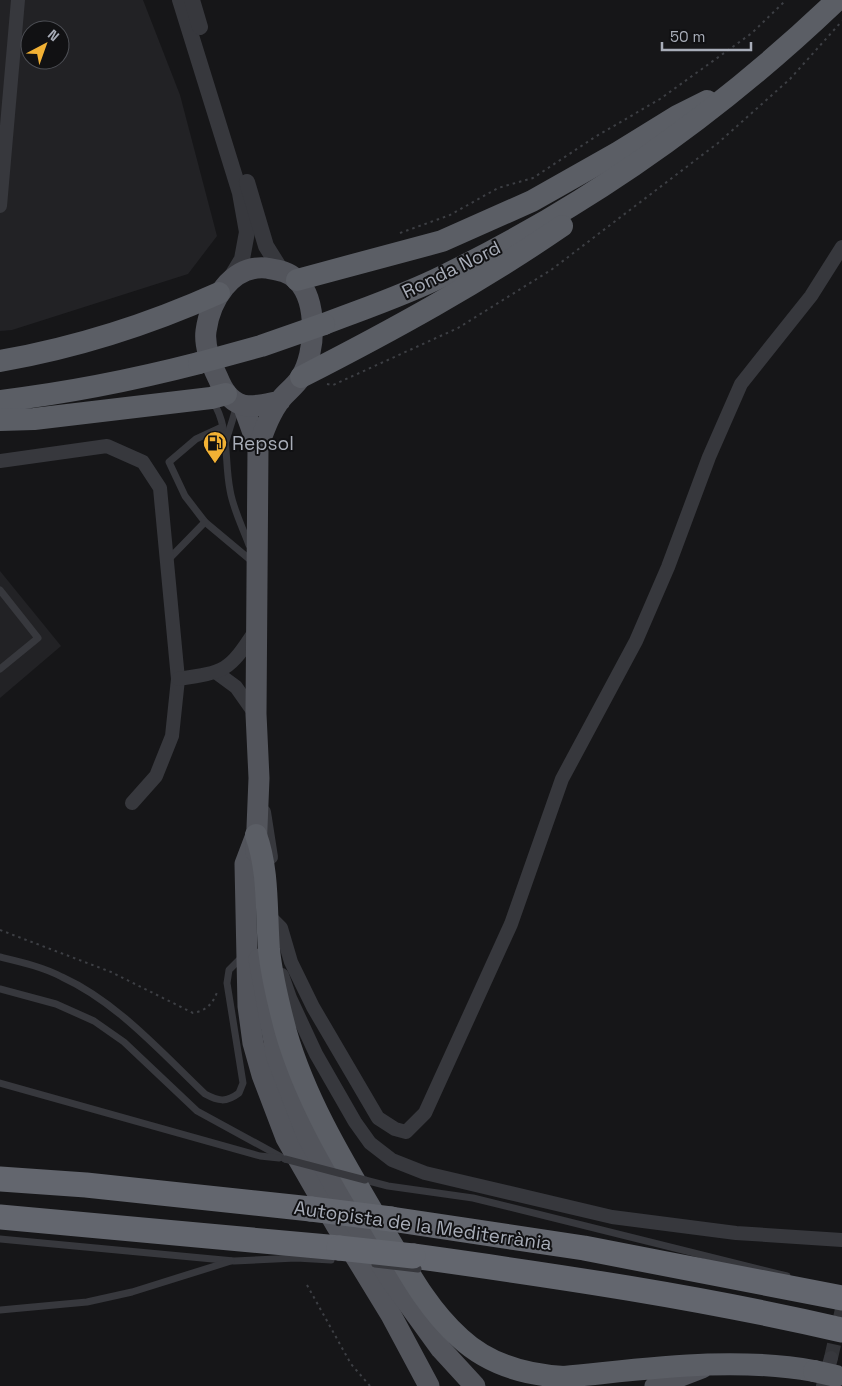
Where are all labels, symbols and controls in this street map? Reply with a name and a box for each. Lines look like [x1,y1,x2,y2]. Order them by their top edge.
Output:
north arrow [20,20,70,70]
scale bar [662,20,751,52]
text: N [44,25,63,45]
text: 50 m [670,27,705,46]
street label: Ronda Nord [398,235,505,304]
fuel station icon: Repsol [202,430,228,464]
place label: Repsol [232,431,294,456]
street label: Autopista de la Mediterrània [292,1195,554,1256]

